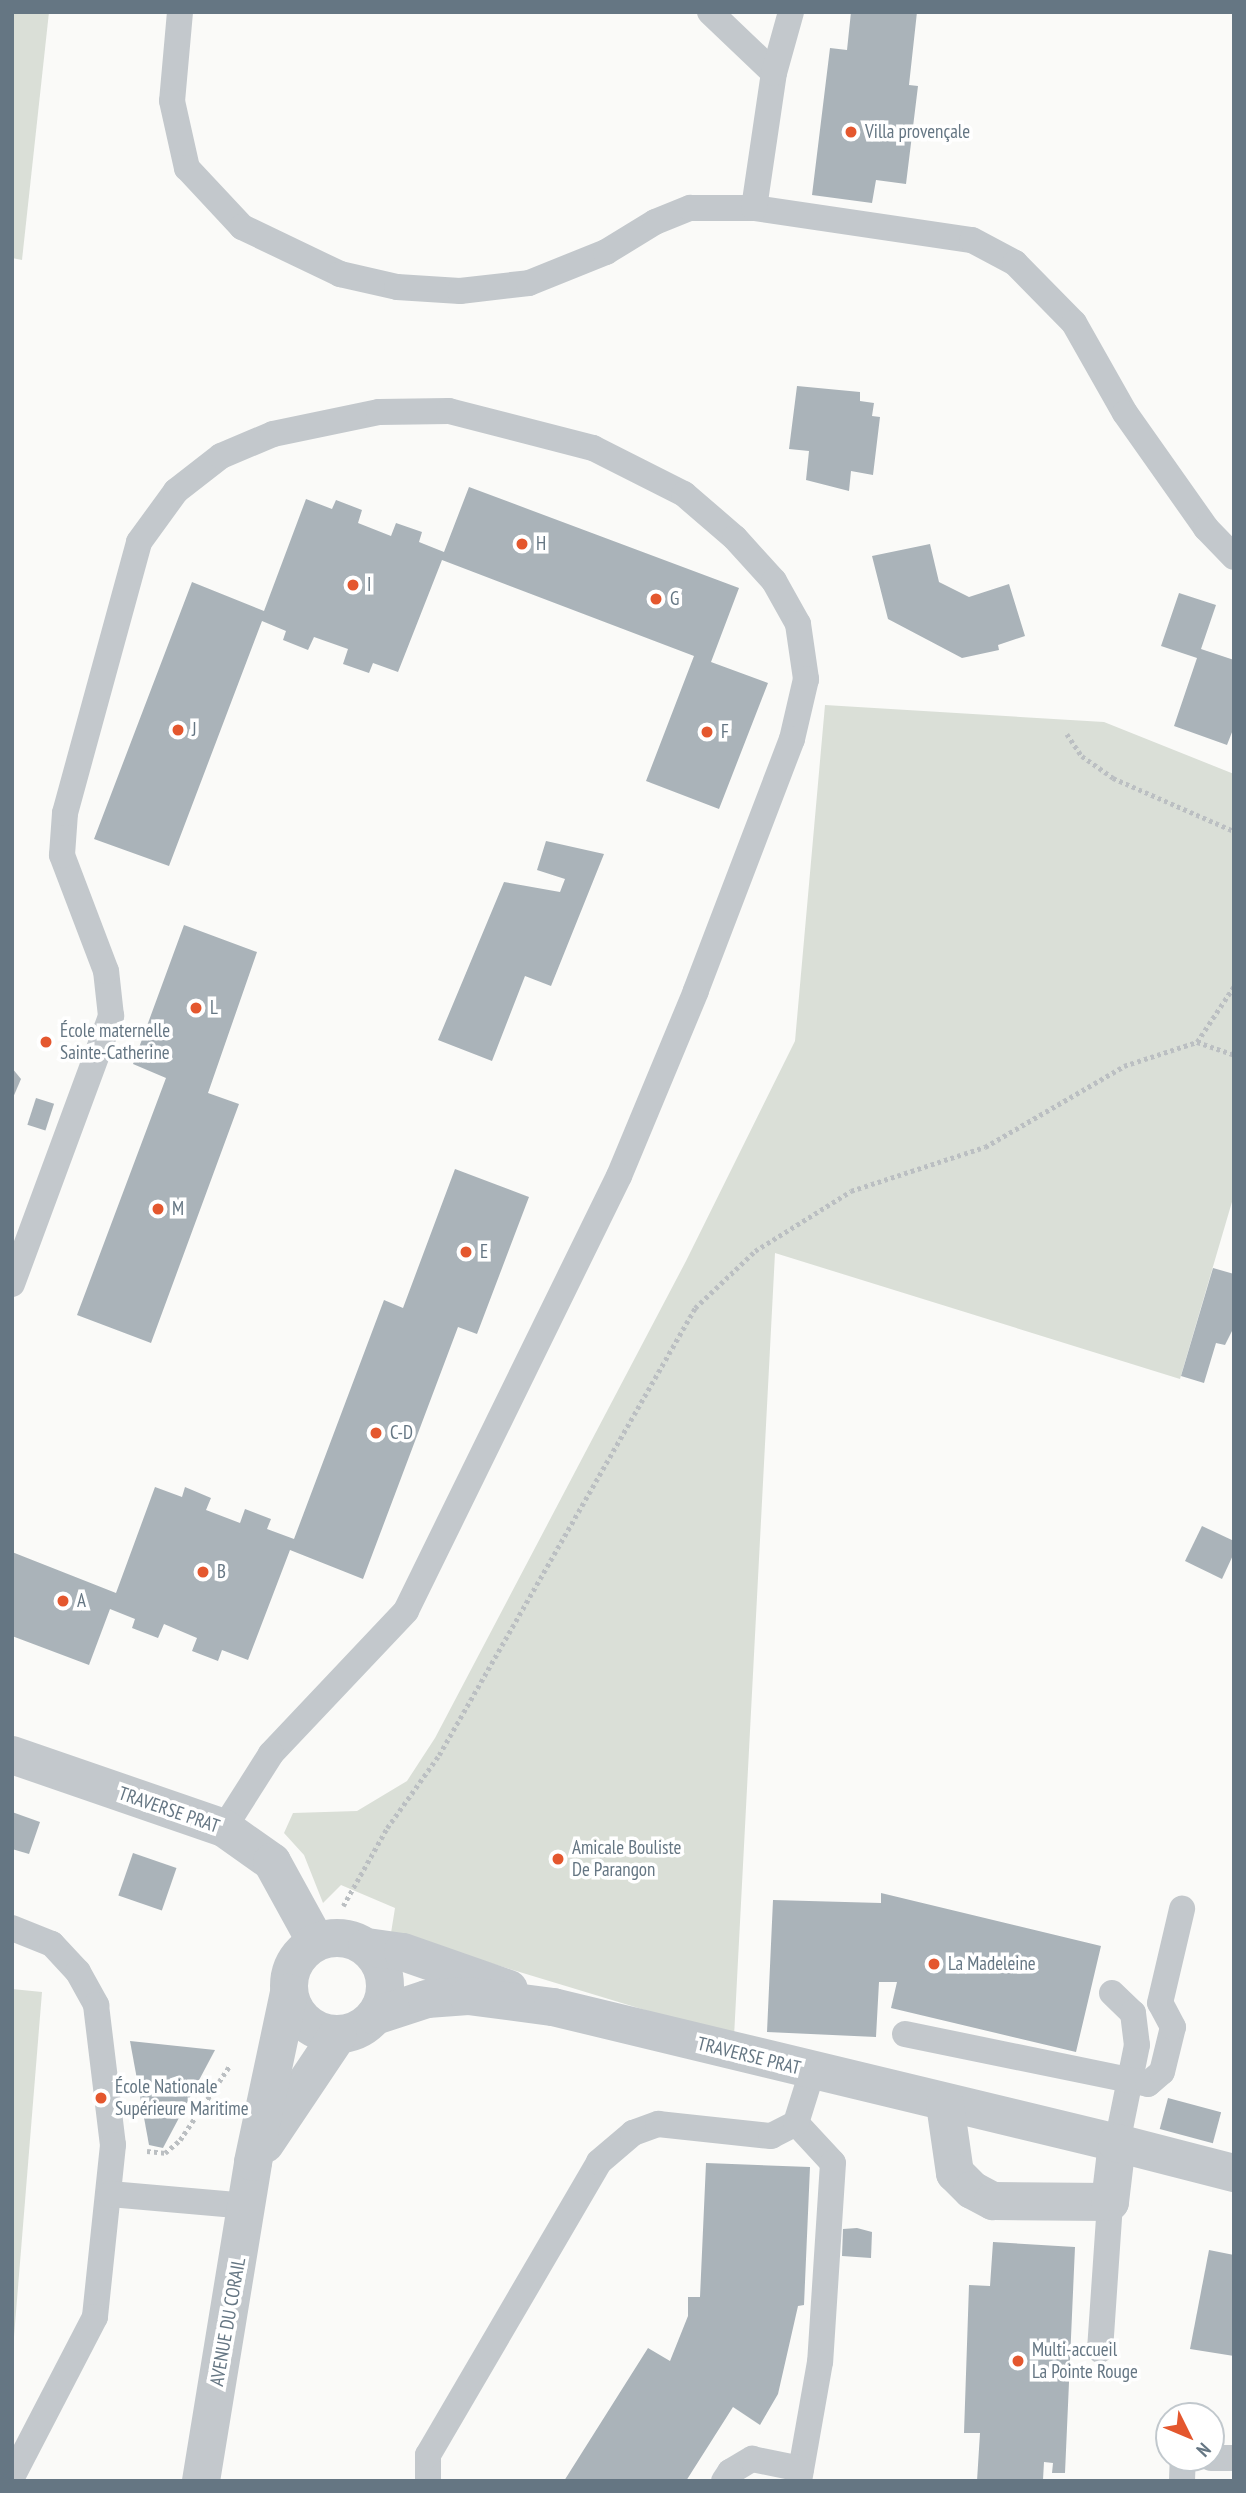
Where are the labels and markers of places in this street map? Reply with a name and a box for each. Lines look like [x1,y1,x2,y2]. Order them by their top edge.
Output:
place label: Villa provençale [865,121,970,143]
marker: Villa provençale [843,124,859,140]
place label: H [536,533,546,555]
marker: H [514,536,530,552]
place label: I [367,574,371,596]
marker: I [345,577,361,593]
place label: G [670,588,679,610]
marker: G [648,591,664,607]
place label: J [192,719,197,741]
place label: F [721,721,729,743]
marker: J [170,722,186,738]
marker: F [699,724,715,740]
place label: L [210,997,218,1019]
marker: L [188,1000,204,1016]
place label: École maternelle Sainte-Catherine [60,1020,170,1064]
marker: École maternelle Sainte-Catherine [38,1034,54,1050]
place label: M [172,1198,184,1220]
marker: M [150,1201,166,1217]
place label: E [480,1241,488,1263]
marker: E [458,1244,474,1260]
place label: C-D [390,1422,413,1444]
marker: C-D [368,1425,384,1441]
place label: B [217,1561,226,1583]
marker: B [195,1564,211,1580]
place label: A [77,1590,86,1612]
marker: A [55,1593,71,1609]
place label: Amicale Bouliste De Parangon [572,1837,681,1881]
marker: Amicale Bouliste De Parangon [550,1851,566,1867]
place label: La Madeleine [948,1953,1036,1975]
marker: La Madeleine [926,1956,942,1972]
place label: École Nationale Supérieure Maritime [115,2076,249,2120]
marker: École Nationale Supérieure Maritime [93,2090,109,2106]
place label: Multi-accueil La Pointe Rouge [1032,2339,1138,2383]
marker: Multi-accueil La Pointe Rouge [1010,2353,1026,2369]

